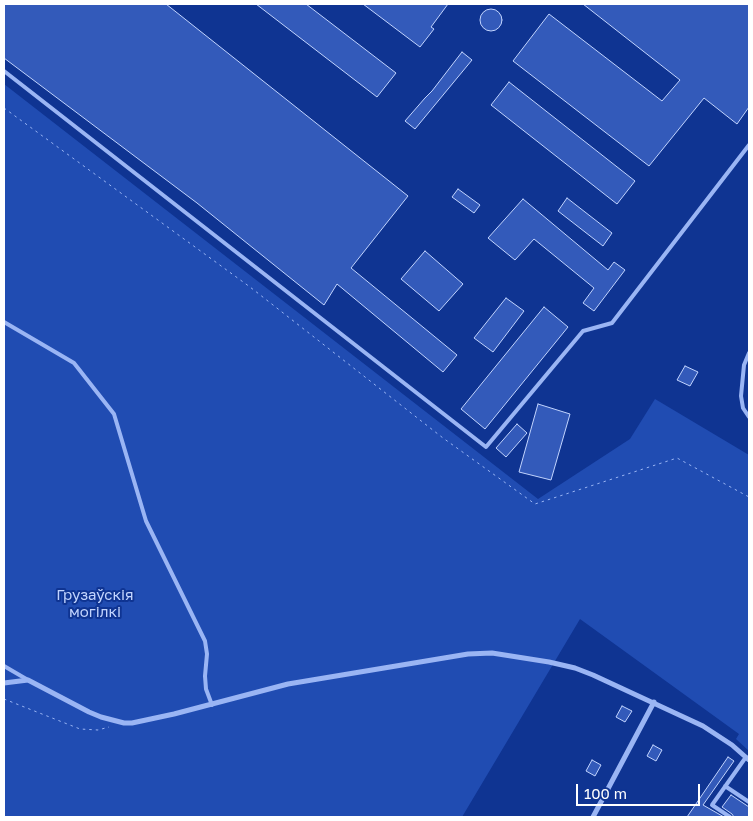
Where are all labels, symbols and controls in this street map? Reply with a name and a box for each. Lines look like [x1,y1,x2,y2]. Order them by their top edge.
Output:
park label: Грузаўскія могілкі [56,586,134,621]
scale bar [578,774,702,806]
text: 100 m [584,784,627,802]

